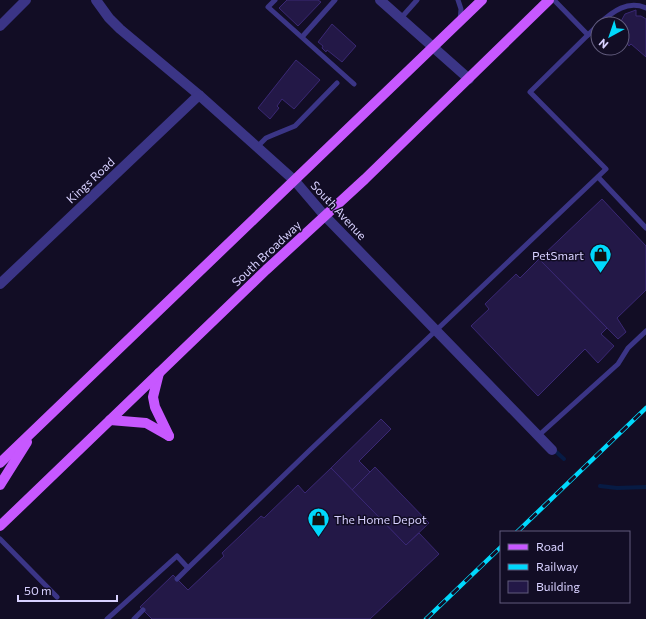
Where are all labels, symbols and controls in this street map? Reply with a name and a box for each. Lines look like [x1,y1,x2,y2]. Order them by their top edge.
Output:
north arrow [590,16,630,56]
text: N [596,36,611,52]
street label: Kings Road [63,154,117,206]
street label: South Avenue [308,178,370,242]
street label: South Broadway [228,217,304,289]
shop icon: PetSmart [587,242,613,275]
place label: PetSmart [532,248,584,262]
shop icon: The Home Depot [305,506,331,539]
place label: The Home Depot [334,512,427,526]
legend [500,531,630,603]
text: Road [536,539,564,553]
text: Railway [536,559,578,573]
scale bar [18,577,117,603]
text: Building [536,579,580,593]
text: 50 m [24,583,52,597]

